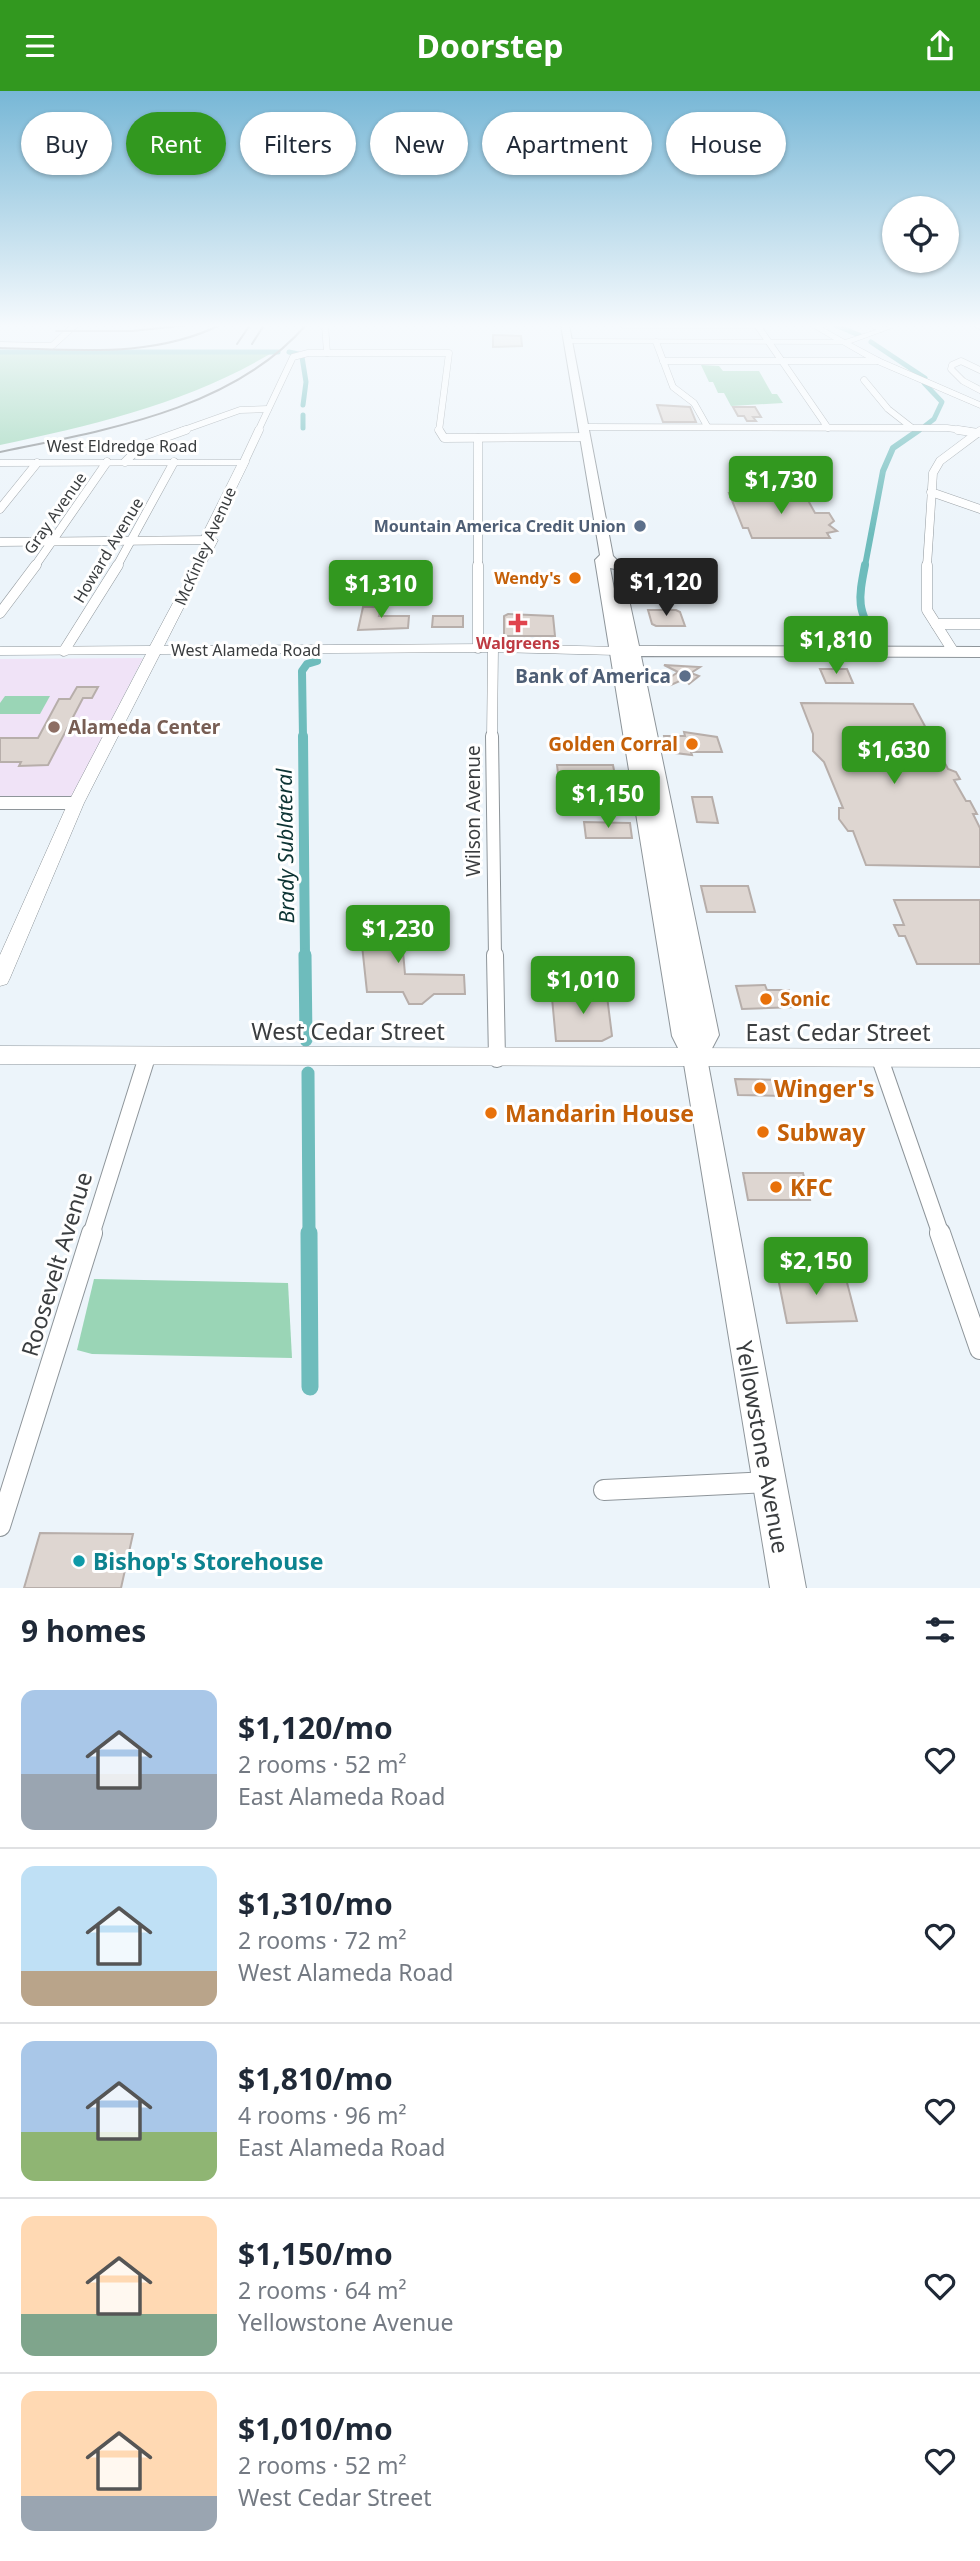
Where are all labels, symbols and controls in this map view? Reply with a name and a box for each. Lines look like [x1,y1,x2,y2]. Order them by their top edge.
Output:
text: Doorstep [416,24,564,67]
icon: menu [21,27,59,65]
icon: share [921,27,959,65]
chip: Buy [21,112,112,175]
chip: Rent [126,112,226,175]
chip: Filters [240,112,356,175]
chip: New [370,112,468,175]
chip: Apartment [482,112,652,175]
chip: House [666,112,786,175]
map controls [882,196,959,273]
button: locate [882,196,959,273]
street label: West Eldredge Road [47,435,197,457]
pin: $1,730 [724,457,838,516]
text: $1,730 [745,463,817,495]
street label: Gray Avenue [19,468,91,558]
street label: McKinley Avenue [169,483,241,609]
street label: Howard Avenue [68,493,148,607]
place label: Mountain America Credit Union [374,515,626,537]
marker: Mountain America Credit Union [632,518,648,534]
pin: $1,120 [609,559,723,618]
pin: $1,310 [324,561,438,620]
text: $1,120 [630,565,702,597]
text: $1,310 [345,567,417,599]
place label: Wendy's [494,567,561,589]
marker: Wendy's [567,570,583,586]
marker: Walgreens [510,615,526,631]
pin: $1,810 [779,617,893,676]
text: $1,810 [800,623,872,655]
place label: Walgreens [476,632,560,654]
street label: West Alameda Road [171,639,321,661]
place label: Bank of America [515,663,671,689]
marker: Bank of America [677,668,693,684]
place label: Alameda Center [68,714,221,740]
marker: Alameda Center [46,719,62,735]
pin: $1,630 [837,727,951,786]
place label: Golden Corral [548,731,678,757]
text: $1,630 [858,733,930,765]
marker: Golden Corral [684,736,700,752]
street label: Wilson Avenue [460,745,486,877]
water label: Brady Sublateral [270,768,300,924]
pin: $1,150 [551,771,665,830]
text: $1,150 [572,777,644,809]
pin: $1,230 [341,905,455,965]
text: $1,230 [362,912,434,944]
pin: $1,010 [526,957,640,1016]
text: $1,010 [547,963,619,995]
place label: Sonic [780,986,830,1012]
marker: Sonic [758,991,774,1007]
street label: West Cedar Street [251,1015,445,1047]
street label: East Cedar Street [745,1016,931,1048]
place label: Winger's [774,1072,875,1104]
marker: Winger's [752,1080,768,1096]
place label: Mandarin House [505,1097,694,1129]
marker: Mandarin House [483,1105,499,1121]
place label: Subway [777,1116,866,1148]
marker: Subway [755,1124,771,1140]
street label: Roosevelt Avenue [13,1168,99,1360]
place label: KFC [790,1171,833,1203]
marker: KFC [768,1179,784,1195]
pin: $2,150 [759,1237,873,1297]
text: $2,150 [780,1244,852,1276]
street label: Yellowstone Avenue [729,1338,797,1556]
place label: Bishop's Storehouse [93,1545,323,1577]
marker: Bishop's Storehouse [71,1553,87,1569]
text: 9 homes [21,1610,146,1651]
icon: filters [921,1611,959,1649]
text: $1,120/mo [238,1707,393,1748]
icon: home [77,1718,161,1802]
icon: heart [921,1741,959,1779]
text: 2 rooms · 52 m² [238,1748,407,1780]
text: East Alameda Road [238,1780,445,1812]
text: $1,310/mo [238,1883,393,1924]
icon: home [77,1894,161,1978]
icon: heart [921,1917,959,1955]
text: 2 rooms · 72 m² [238,1924,407,1956]
text: West Alameda Road [238,1956,454,1988]
text: $1,810/mo [238,2058,393,2099]
icon: home [77,2069,161,2153]
icon: heart [921,2092,959,2130]
text: 4 rooms · 96 m² [238,2099,407,2131]
text: East Alameda Road [238,2131,445,2163]
text: $1,150/mo [238,2233,393,2274]
icon: home [77,2244,161,2328]
icon: heart [921,2267,959,2305]
text: 2 rooms · 64 m² [238,2274,407,2306]
text: Yellowstone Avenue [238,2306,453,2338]
text: $1,010/mo [238,2408,393,2449]
icon: home [77,2419,161,2503]
icon: heart [921,2442,959,2480]
text: 2 rooms · 52 m² [238,2449,407,2481]
text: West Cedar Street [238,2481,431,2513]

